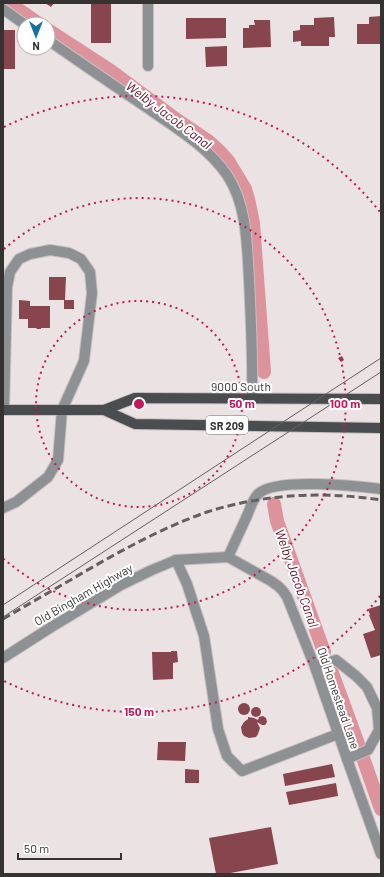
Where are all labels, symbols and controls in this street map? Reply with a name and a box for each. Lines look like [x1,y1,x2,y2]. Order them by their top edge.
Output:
north arrow [16,16,56,56]
text: N [32,40,40,53]
water label: Welby Jacob Canal [123,78,215,152]
street label: 9000 South [211,379,271,393]
text: 50 m [229,396,255,410]
text: 100 m [330,396,360,410]
centre of rings [132,397,146,411]
road number: SR 209 [206,416,248,434]
water label: Welby Jacob Canal [272,527,322,629]
street label: Old Bingham Highway [31,560,135,628]
street label: Old Homestead Lane [315,645,363,751]
text: 150 m [124,704,154,718]
scale bar [18,835,121,861]
text: 50 m [24,841,49,855]

